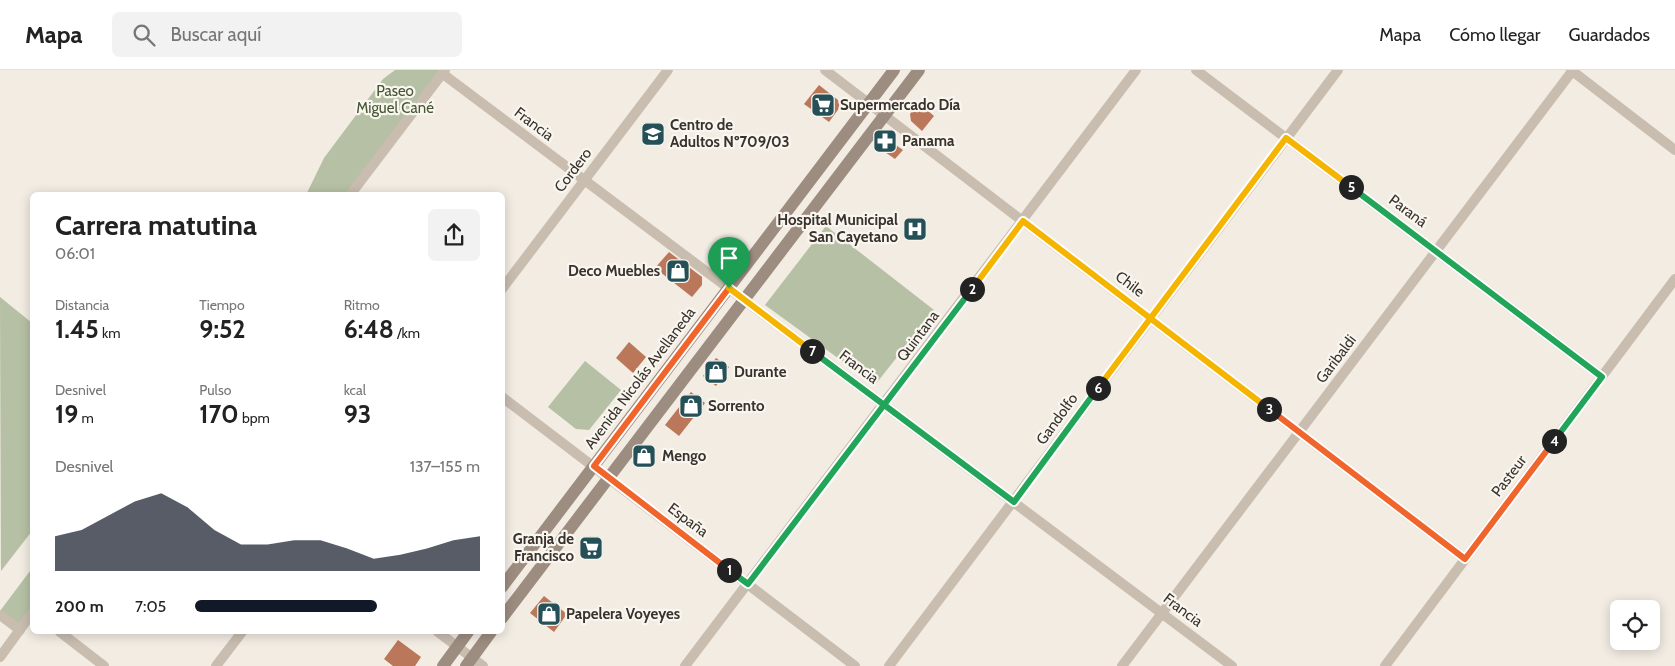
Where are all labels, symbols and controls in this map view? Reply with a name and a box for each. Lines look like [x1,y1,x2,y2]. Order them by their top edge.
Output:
search box [112,12,462,57]
text: Mapa [25,20,82,49]
icon: search [130,21,158,49]
text: Buscar aquí [170,23,261,46]
text: Mapa [1379,24,1421,46]
text: Cómo llegar [1449,24,1541,46]
text: Guardados [1569,24,1650,46]
park label: Paseo Miguel Cané [356,82,434,117]
supermarket icon: Supermercado Día [810,92,836,118]
place label: Supermercado Día [840,96,961,114]
street label: Francia [511,103,558,145]
place label: Centro de Adultos Nº709/03 [670,116,790,151]
school or university icon: Centro de Adultos Nº709/03 [640,121,666,147]
pharmacy icon: Panama [872,128,898,154]
place label: Panama [902,132,955,150]
street label: Cordero [551,144,595,196]
pin: 5 [1338,174,1364,200]
text: 5 [1348,178,1355,196]
street label: Paraná [1385,191,1431,232]
text: Carrera matutina [55,208,257,242]
button: share [428,209,480,261]
place label: Hospital Municipal San Cayetano [777,211,898,246]
hospital icon: Hospital Municipal San Cayetano [902,216,928,242]
pin [708,237,750,288]
text: 06:01 [55,244,95,263]
icon: arrive [715,244,743,272]
shop icon: Deco Muebles [665,258,691,284]
place label: Deco Muebles [568,262,660,280]
street label: Chile [1112,267,1148,301]
pin: 2 [960,276,984,302]
text: 2 [969,280,976,298]
text: Distancia [55,296,109,314]
text: Tiempo [199,296,245,314]
text: Ritmo [344,296,380,314]
street label: Avenida Nicolás Avellaneda [581,303,700,452]
street label: Quintana [893,307,943,365]
text: 1.45 [55,314,99,344]
text: 9:52 [199,314,246,344]
text: 6:48 [344,314,394,344]
text: km [99,324,120,342]
text: /km [394,324,420,342]
street label: Garibaldi [1312,331,1360,387]
pin: 7 [800,338,824,364]
text: 7 [809,342,816,360]
street label: Francia [836,346,883,388]
shop icon: Durante [703,359,729,385]
place label: Durante [734,363,787,381]
pin: 6 [1086,376,1110,400]
text: 6 [1095,379,1102,397]
text: Desnivel [55,381,106,399]
text: Pulso [199,381,231,399]
text: kcal [344,381,366,399]
street label: Gandolfo [1032,390,1082,448]
shop icon: Sorrento [678,393,704,419]
pin: 3 [1256,396,1282,422]
place label: Sorrento [708,397,765,415]
text: 19 [55,399,78,429]
text: 170 [199,399,239,429]
text: 93 [344,399,371,429]
text: 3 [1266,400,1273,418]
text: m [78,409,94,427]
text: bpm [239,409,270,427]
pin: 4 [1542,428,1566,454]
text: 4 [1550,432,1559,450]
shop icon: Mengo [631,443,657,469]
place label: Mengo [662,447,707,465]
street label: Pasteur [1488,452,1531,500]
text: Desnivel [55,457,113,476]
text: 137–155 m [410,457,480,476]
street label: España [664,499,712,541]
place label: Granja de Francisco [513,530,574,565]
supermarket icon: Granja de Francisco [578,535,604,561]
pin: 1 [716,558,742,582]
text: 1 [727,561,732,579]
street label: Francia [1160,589,1207,631]
text: 200 m [55,597,104,616]
text: 7:05 [135,597,166,616]
map controls [1610,600,1660,650]
button: locate [1610,600,1660,650]
shop icon: Papelera Voyeyes [536,601,562,627]
place label: Papelera Voyeyes [566,605,680,623]

